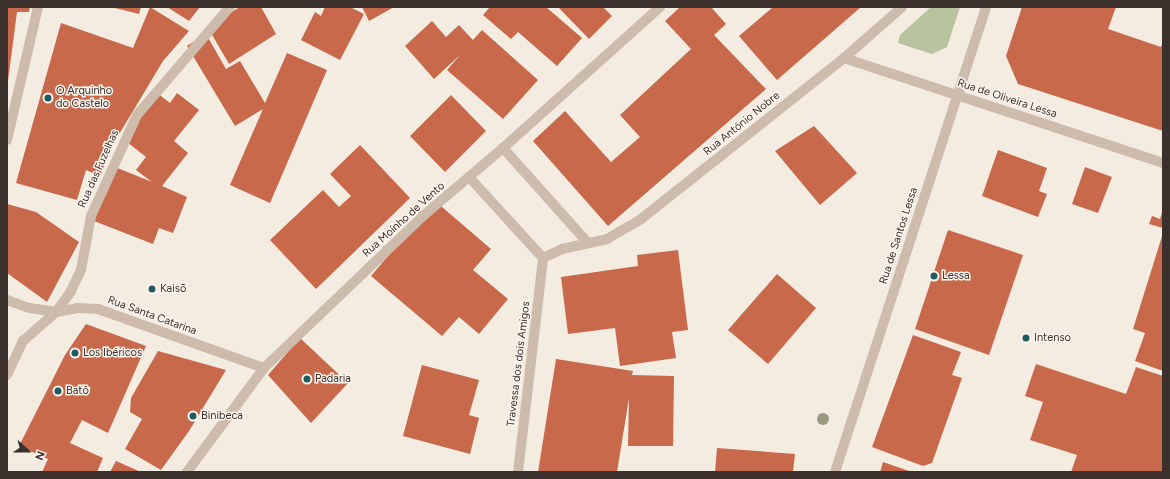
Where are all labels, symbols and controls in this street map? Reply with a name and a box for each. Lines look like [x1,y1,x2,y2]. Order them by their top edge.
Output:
street label: Rua de Oliveira Lessa [956,77,1058,121]
place label: O Arquinho do Castelo [56,85,112,111]
street label: Rua António Nobre [701,89,783,159]
marker: O Arquinho do Castelo [43,93,53,103]
street label: Rua das Fuzelhas [76,128,122,210]
street label: Rua Moínho de Vento [360,180,448,260]
street label: Rua de Santos Lessa [877,186,921,286]
place label: Lessa [942,269,970,283]
marker: Lessa [929,271,939,281]
place label: Kaisō [160,282,186,296]
marker: Kaisō [147,284,157,294]
street label: Rua Santa Catarina [106,294,198,338]
street label: Travessa dos dois Amigos [505,301,533,427]
place label: Intenso [1034,331,1071,345]
marker: Intenso [1021,333,1031,343]
place label: Los Ibéricos [83,346,142,360]
marker: Los Ibéricos [70,348,80,358]
place label: Padaria [315,372,351,386]
marker: Padaria [302,374,312,384]
place label: Batô [66,384,89,398]
marker: Batô [53,386,63,396]
place label: Binibeca [201,409,243,423]
marker: Binibeca [188,411,198,421]
north arrow [8,431,48,471]
text: N [32,449,47,462]

